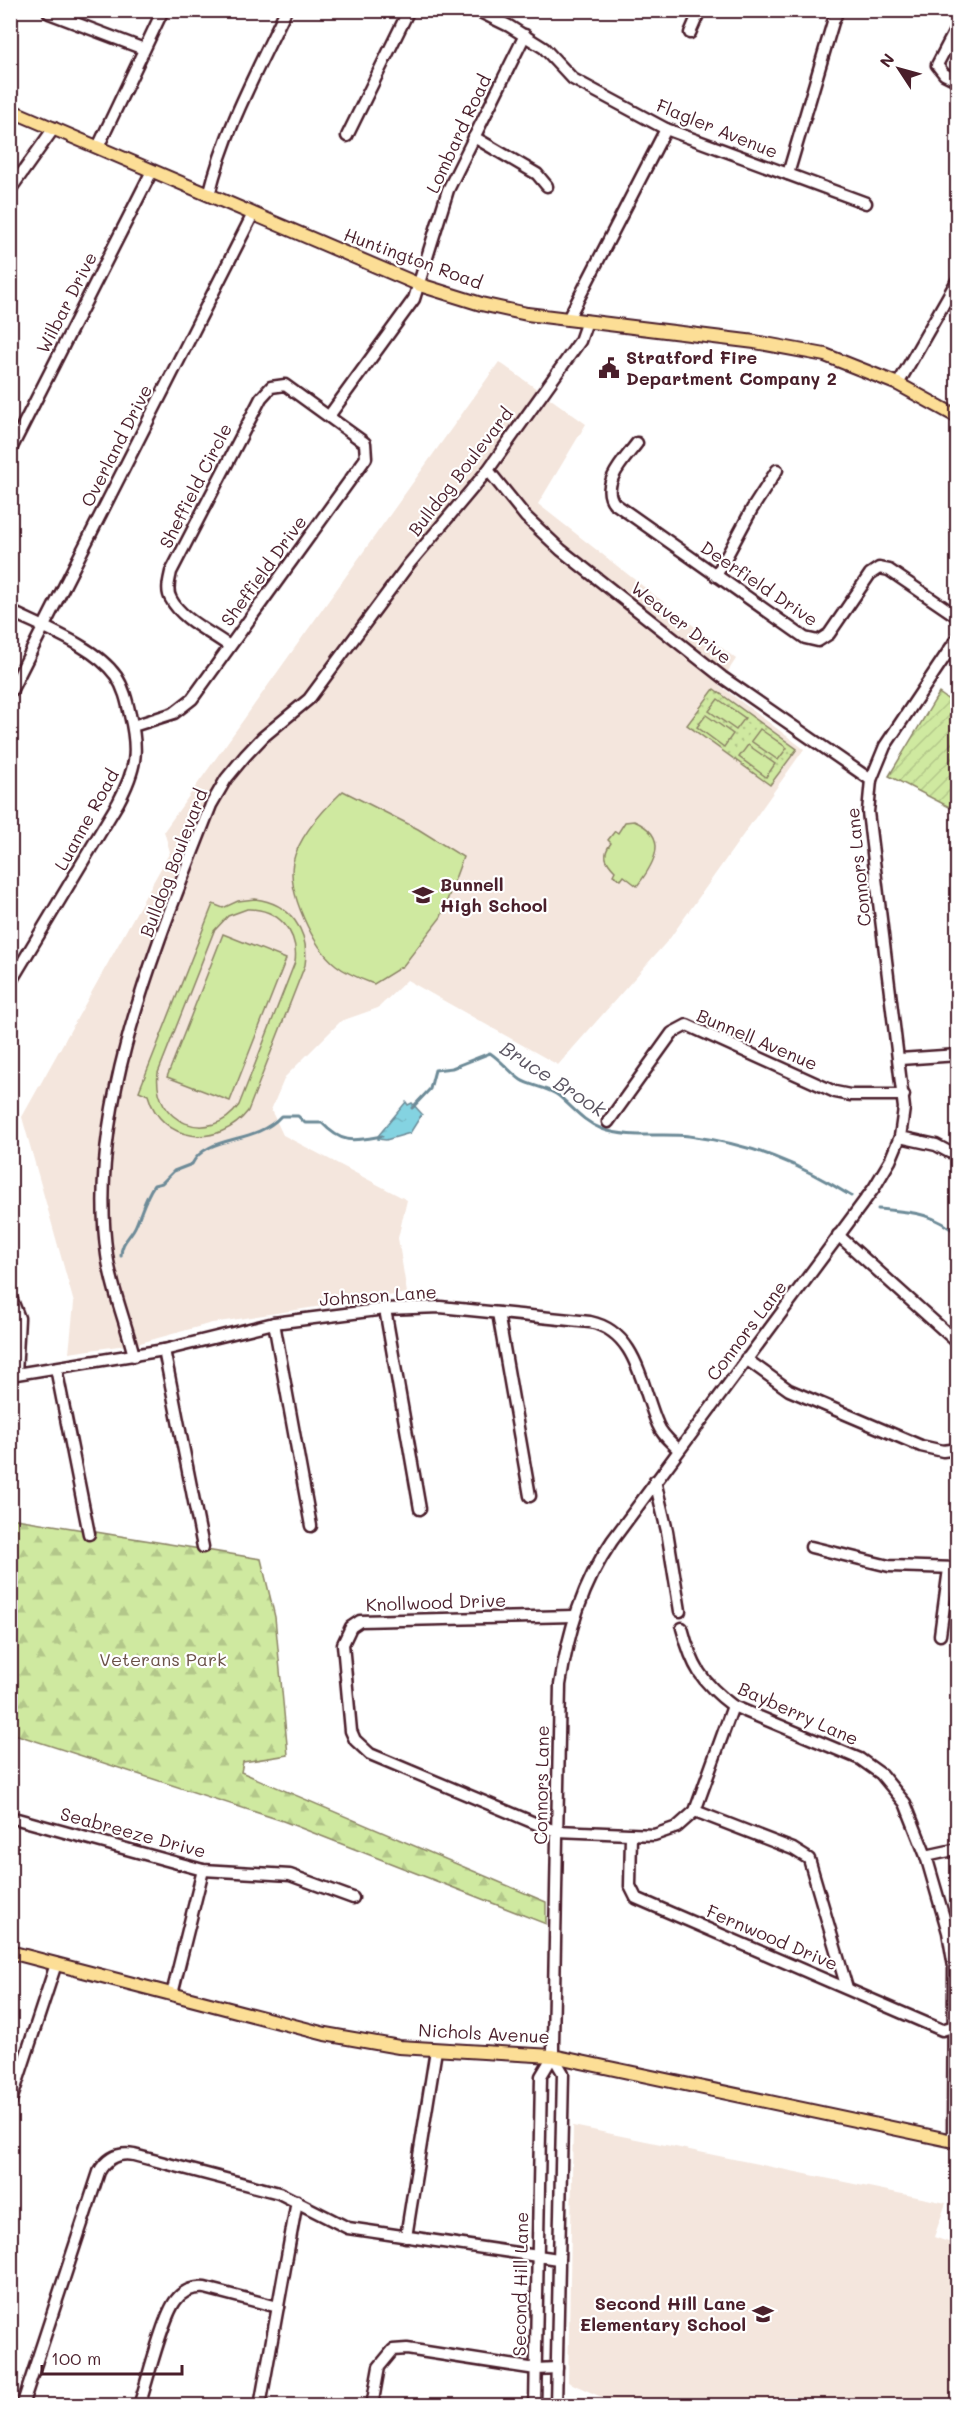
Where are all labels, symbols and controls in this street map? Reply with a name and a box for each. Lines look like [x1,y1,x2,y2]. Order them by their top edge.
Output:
north arrow [869,39,929,99]
text: N [874,49,899,71]
street label: Lombard Road [420,70,496,197]
street label: Flagler Avenue [653,93,782,163]
street label: Huntington Road [341,222,486,294]
street label: Wilbar Drive [30,248,102,357]
place label: Stratford Fire Department Company 2 [626,345,837,390]
public building icon: Stratford Fire Department Company 2 [597,356,621,380]
street label: Overland Drive [75,380,157,511]
street label: Bulldog Boulevard [402,402,518,541]
street label: Sheffield Circle [153,419,237,552]
street label: Sheffield Drive [215,510,312,631]
street label: Deerfield Drive [696,535,823,631]
street label: Weaver Drive [626,575,737,669]
street label: Luanne Road [48,765,124,874]
street label: Bulldog Boulevard [134,785,212,940]
street label: Connors Lane [840,806,876,928]
place label: Bunnell High School [440,872,547,917]
school or university icon: Bunnell High School [411,883,435,907]
street label: Bunnell Avenue [693,1003,822,1075]
water label: Bruce Brook [496,1034,612,1122]
street label: Connors Lane [701,1275,792,1385]
street label: Johnson Lane [318,1279,437,1311]
street label: Knollwood Drive [365,1588,507,1616]
park label: Veterans Park [99,1647,227,1671]
street label: Bayberry Lane [734,1676,862,1750]
street label: Connors Lane [528,1725,554,1845]
street label: Seabreeze Drive [58,1801,209,1863]
street label: Fernwood Drive [703,1899,842,1976]
street label: Nichols Avenue [418,2018,550,2048]
street label: Second Hill Lane [507,2211,533,2356]
place label: Second Hill Lane Elementary School [580,2291,746,2336]
school or university icon: Second Hill Lane Elementary School [751,2302,775,2326]
scale bar [42,2338,182,2376]
text: 100 m [51,2346,101,2370]

